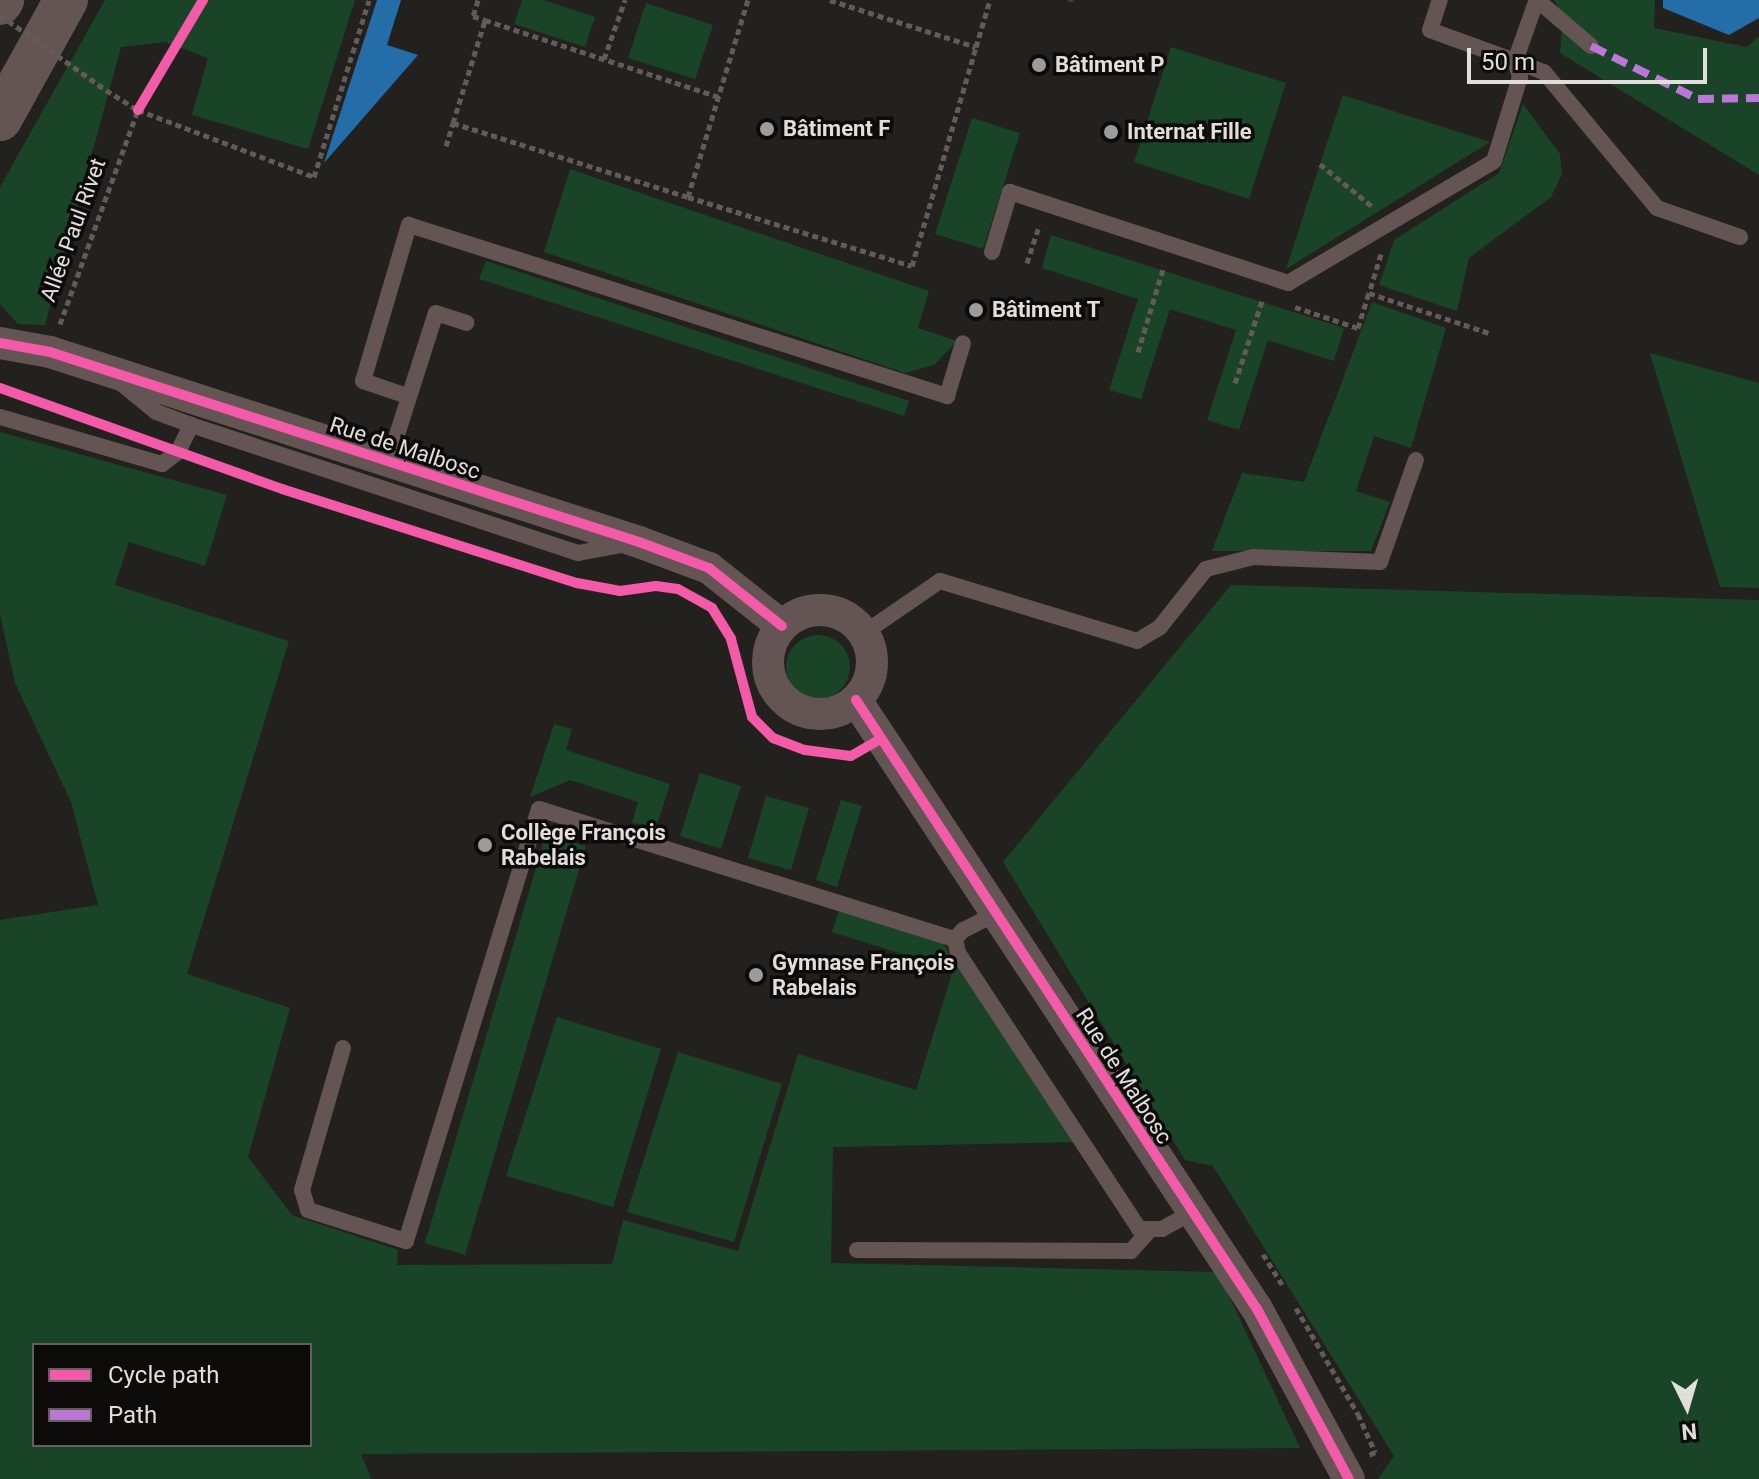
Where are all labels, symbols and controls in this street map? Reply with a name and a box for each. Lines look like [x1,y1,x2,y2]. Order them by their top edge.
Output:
scale bar [1471,32,1711,82]
text: 50 m [1481,48,1535,76]
place label: Bâtiment P [1055,52,1164,78]
marker: Bâtiment P [1030,56,1048,74]
place label: Bâtiment F [783,116,890,142]
place label: Internat Fille [1127,119,1252,145]
marker: Bâtiment F [758,120,776,138]
marker: Internat Fille [1102,123,1120,141]
street label: Allée Paul Rivet [35,155,111,305]
place label: Bâtiment T [992,297,1101,323]
marker: Bâtiment T [967,301,985,319]
street label: Rue de Malbosc [326,411,484,485]
place label: Collège François Rabelais [501,819,666,870]
marker: Collège François Rabelais [476,836,494,854]
place label: Gymnase François Rabelais [772,949,954,1000]
marker: Gymnase François Rabelais [747,966,765,984]
street label: Rue de Malbosc [1070,1003,1178,1149]
legend [32,1343,312,1447]
text: Cycle path [108,1361,220,1389]
north arrow [1647,1367,1727,1447]
text: Path [108,1401,157,1429]
text: N [1680,1418,1698,1445]

